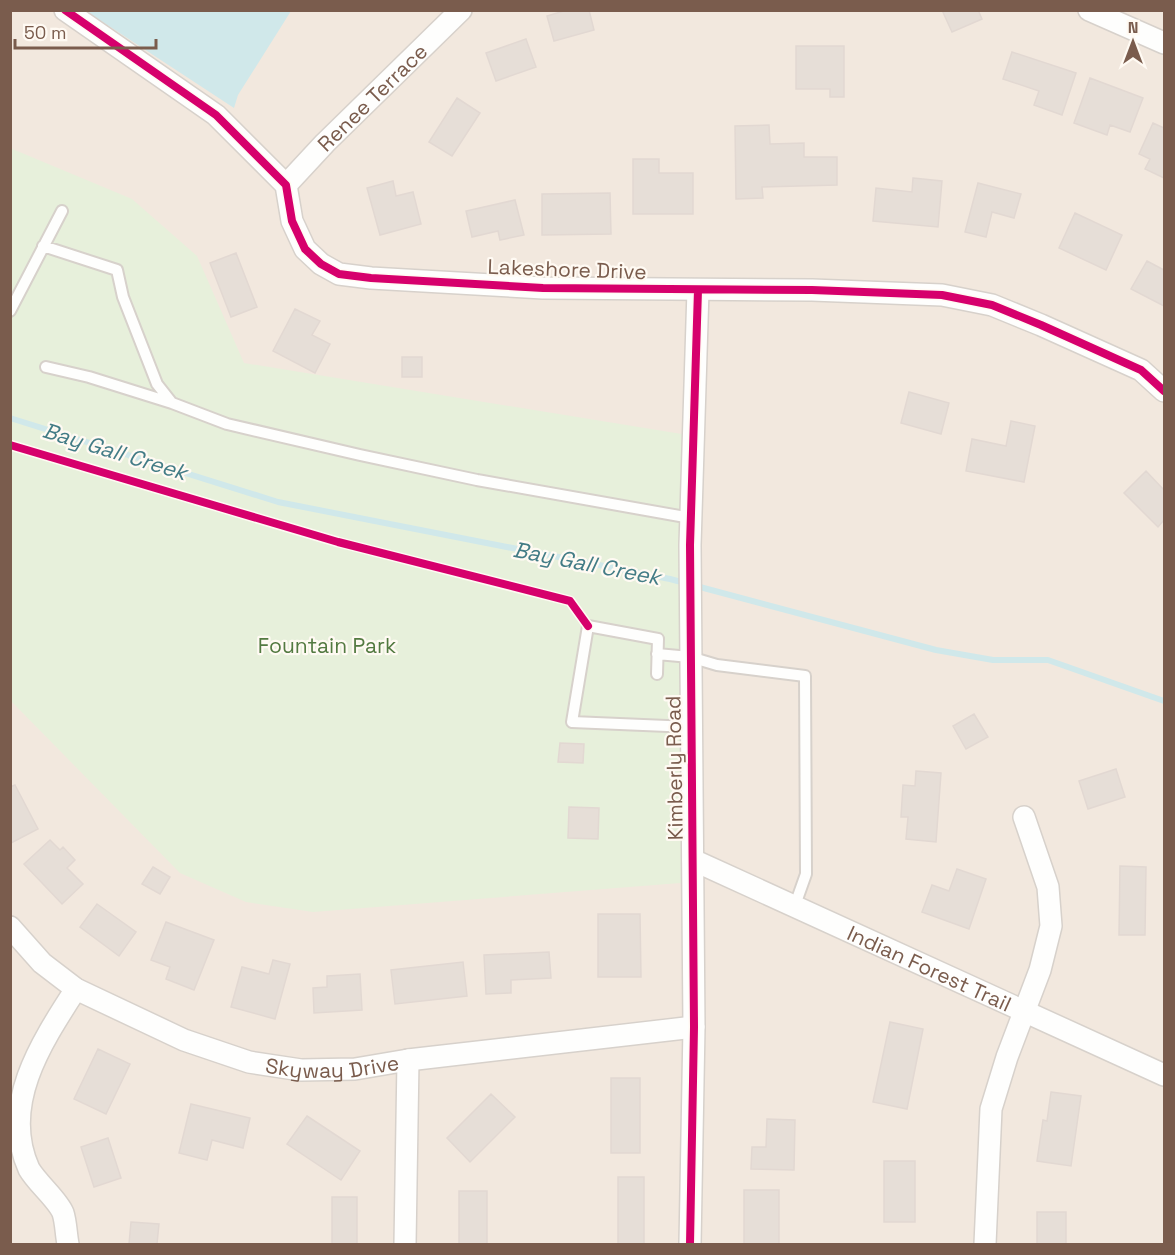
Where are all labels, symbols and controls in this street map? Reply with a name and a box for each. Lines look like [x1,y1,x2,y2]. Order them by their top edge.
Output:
scale bar [15,12,156,50]
north arrow [1103,12,1163,72]
text: N [1128,17,1138,38]
text: 50 m [24,21,66,44]
street label: Renee Terrace [311,37,433,157]
street label: Lakeshore Drive [487,253,647,285]
water label: Bay Gall Creek [39,416,193,487]
water label: Bay Gall Creek [511,535,665,591]
park label: Fountain Park [258,632,396,659]
street label: Kimberly Road [659,695,689,841]
street label: Indian Forest Trail [843,919,1016,1017]
street label: Skyway Drive [264,1048,401,1084]

